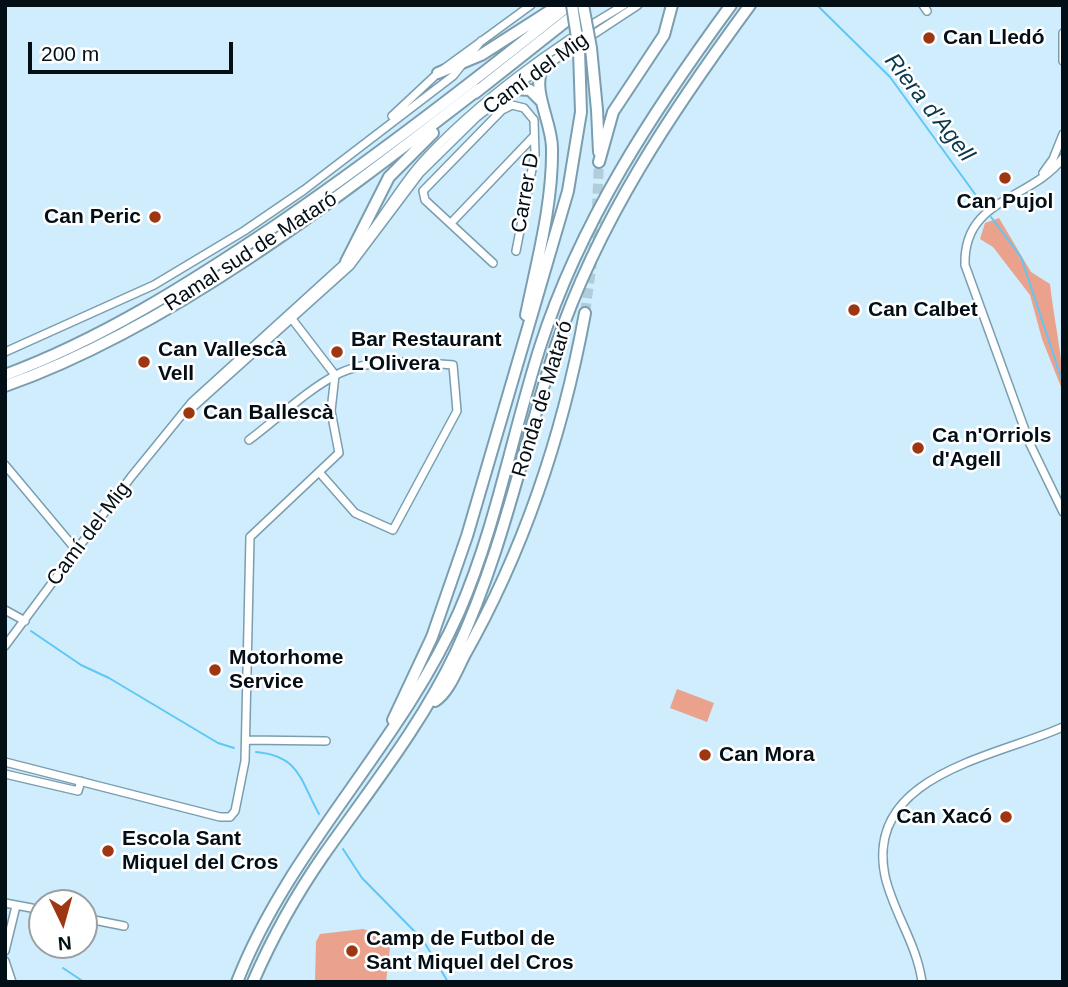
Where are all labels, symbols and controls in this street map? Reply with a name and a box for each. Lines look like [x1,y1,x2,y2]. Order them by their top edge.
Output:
place label: Can Lledó [943,25,1045,51]
street label: Camí del Mig [479,27,593,121]
scale bar [32,28,236,72]
marker: Can Lledó [921,30,937,46]
text: 200 m [41,42,99,65]
water label: Riera d'Agell [878,48,980,168]
street label: Carrer D [507,151,545,235]
marker: Can Pujol [997,170,1013,186]
street label: Ramal sud de Mataró [160,187,342,317]
place label: Can Pujol [957,189,1053,215]
place label: Can Peric [44,204,141,230]
marker: Can Peric [147,209,163,225]
place label: Can Calbet [868,297,978,323]
marker: Can Calbet [846,302,862,318]
street label: Ronda de Mataró [507,318,579,480]
place label: Bar Restaurant L'Olivera [351,327,502,377]
place label: Can Vallescà Vell [158,337,286,387]
marker: Bar Restaurant L'Olivera [329,344,345,360]
marker: Can Vallescà Vell [136,354,152,370]
place label: Can Ballescà [203,400,334,426]
marker: Can Ballescà [181,405,197,421]
place label: Ca n'Orriols d'Agell [932,423,1051,473]
marker: Ca n'Orriols d'Agell [910,440,926,456]
street label: Camí del Mig [42,477,136,591]
place label: Motorhome Service [229,645,343,695]
marker: Motorhome Service [207,662,223,678]
place label: Can Mora [719,742,815,768]
marker: Can Mora [697,747,713,763]
place label: Can Xacó [896,804,992,830]
marker: Can Xacó [998,809,1014,825]
place label: Escola Sant Miquel del Cros [122,826,278,876]
marker: Escola Sant Miquel del Cros [100,843,116,859]
north arrow [28,889,98,959]
place label: Camp de Futbol de Sant Miquel del Cros [366,926,574,976]
text: N [57,932,72,954]
marker: Camp de Futbol de Sant Miquel del Cros [344,943,360,959]

